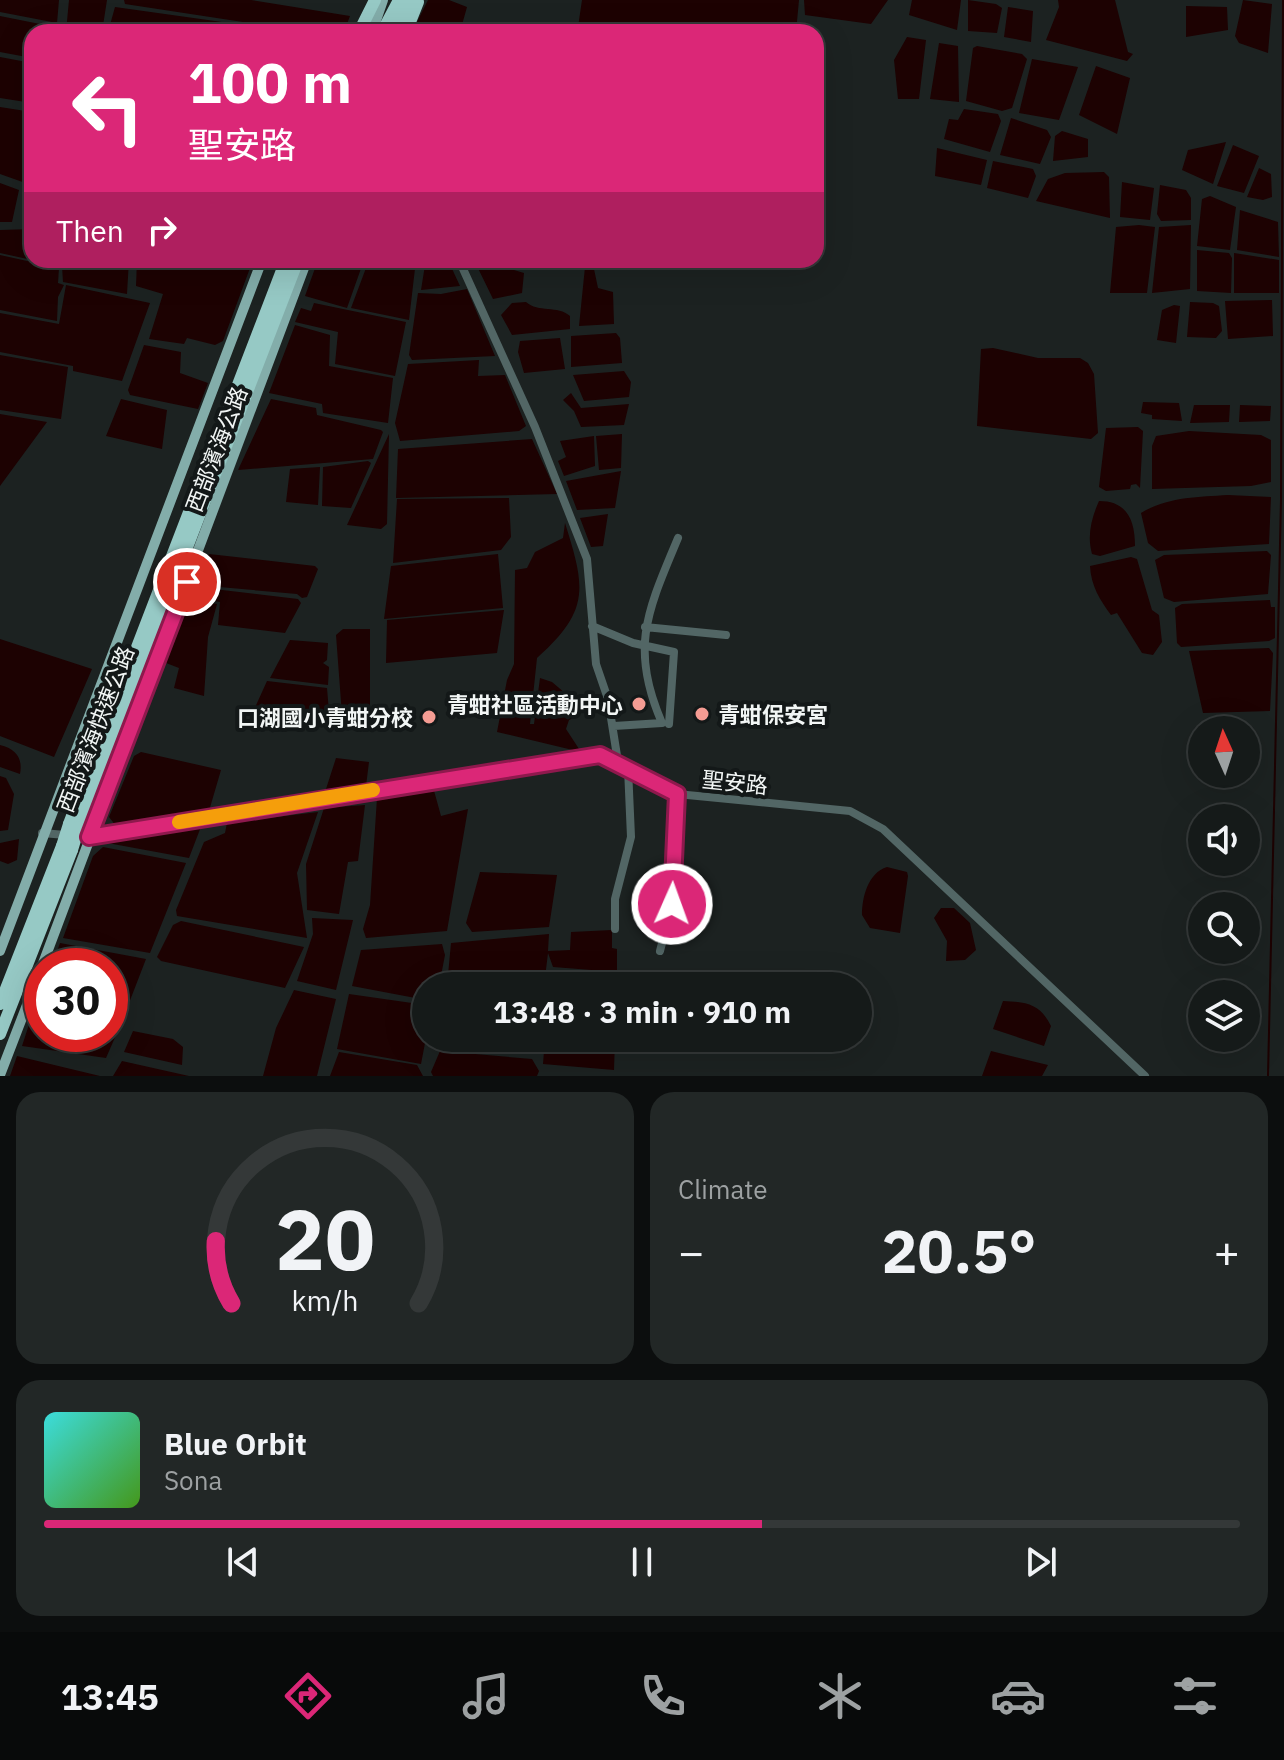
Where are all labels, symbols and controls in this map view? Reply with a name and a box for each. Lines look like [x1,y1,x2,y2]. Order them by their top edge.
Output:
text: 100 m [188,46,352,118]
icon: left [56,56,160,160]
text: 聖安路 [188,121,296,168]
icon: right [140,208,184,252]
text: Then [56,211,124,250]
street label: 西部濱海公路 [179,382,253,516]
pin [153,548,221,616]
icon: arrive [165,560,209,604]
street label: 西部濱海快速公路 [50,642,140,816]
place label: 青蚶社區活動中心 [447,690,623,719]
marker: 青蚶社區活動中心 [630,695,648,713]
place label: 青蚶保安宮 [718,700,828,729]
place label: 口湖國小青蚶分校 [237,703,413,732]
marker: 青蚶保安宮 [693,705,711,723]
marker: 口湖國小青蚶分校 [420,708,438,726]
north arrow [1188,716,1260,788]
map controls [1188,716,1260,1052]
street label: 聖安路 [701,764,769,800]
button: sound [1188,804,1260,876]
position arrow [630,862,714,946]
button: search [1188,892,1260,964]
speed limit sign: 30 [24,948,128,1052]
button: layers [1188,980,1260,1052]
text: 13:48 · 3 min · 910 m [493,992,791,1031]
text: Climate [678,1172,768,1206]
text: 20 [275,1185,375,1293]
text: 20.5° [882,1211,1036,1290]
text: − [678,1223,704,1280]
text: + [1214,1223,1240,1280]
text: km/h [291,1282,359,1319]
text: Blue Orbit [164,1424,307,1463]
text: Sona [164,1463,222,1497]
icon: previous [221,1540,265,1584]
icon: pause [620,1540,664,1584]
icon: next [1019,1540,1063,1584]
icon: directions [280,1668,336,1724]
icon: music [458,1668,514,1724]
icon: phone [635,1668,691,1724]
icon: climate [812,1668,868,1724]
icon: car [990,1668,1046,1724]
icon: filters [1167,1668,1223,1724]
text: 13:45 [61,1673,159,1720]

